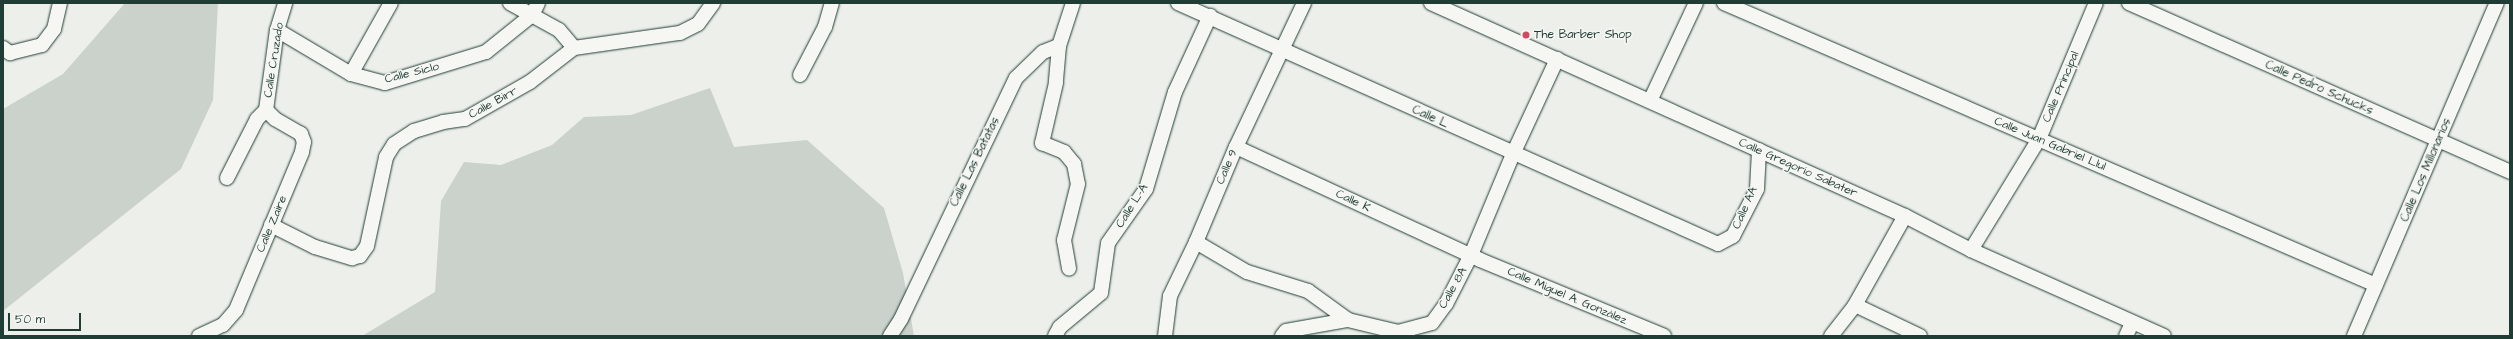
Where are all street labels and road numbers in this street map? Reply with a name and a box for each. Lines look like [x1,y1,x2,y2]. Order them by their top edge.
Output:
street label: Calle Cruzado [261,21,287,99]
street label: Calle Principal [2040,49,2082,125]
street label: Calle Pedro Schucks [2263,58,2375,118]
street label: Calle Siclo [383,59,441,87]
street label: Calle Birr [466,84,520,122]
street label: Calle L [1410,103,1450,131]
street label: Calle Juan Gabriel Llul [1992,114,2108,174]
street label: Calle Las Batatas [947,115,1003,209]
street label: Calle Los Millonarios [2398,116,2454,224]
street label: Calle Gregorio Sabater [1736,135,1860,201]
street label: Calle 9 [1213,147,1241,187]
street label: Calle L-A [1113,181,1151,231]
street label: Calle AA [1729,184,1761,232]
street label: Calle K [1333,187,1373,215]
street label: Calle Zaire [254,194,290,254]
street label: Calle Miguel A. González [1505,264,1629,328]
street label: Calle 8A [1436,265,1470,311]

